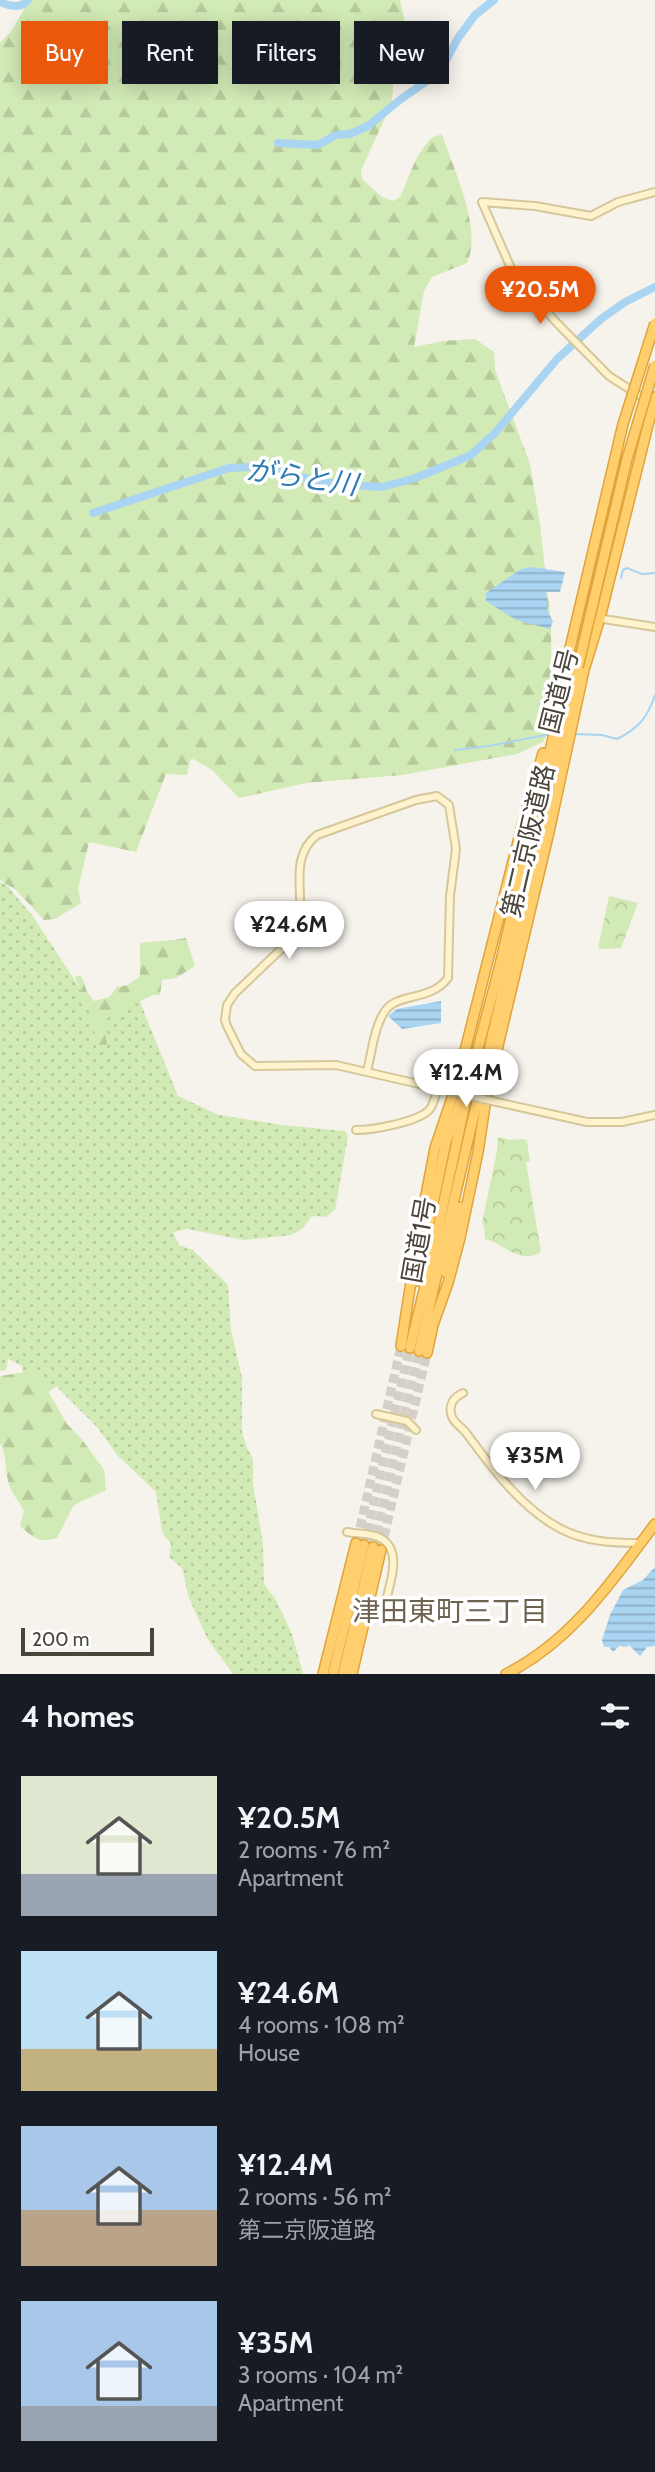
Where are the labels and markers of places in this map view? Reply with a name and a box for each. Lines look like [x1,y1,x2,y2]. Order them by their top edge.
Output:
pin: ¥20.5M [483,266,597,326]
pin: ¥24.6M [232,902,346,961]
pin: ¥12.4M [409,1050,523,1109]
pin: ¥35M [494,1432,576,1492]

